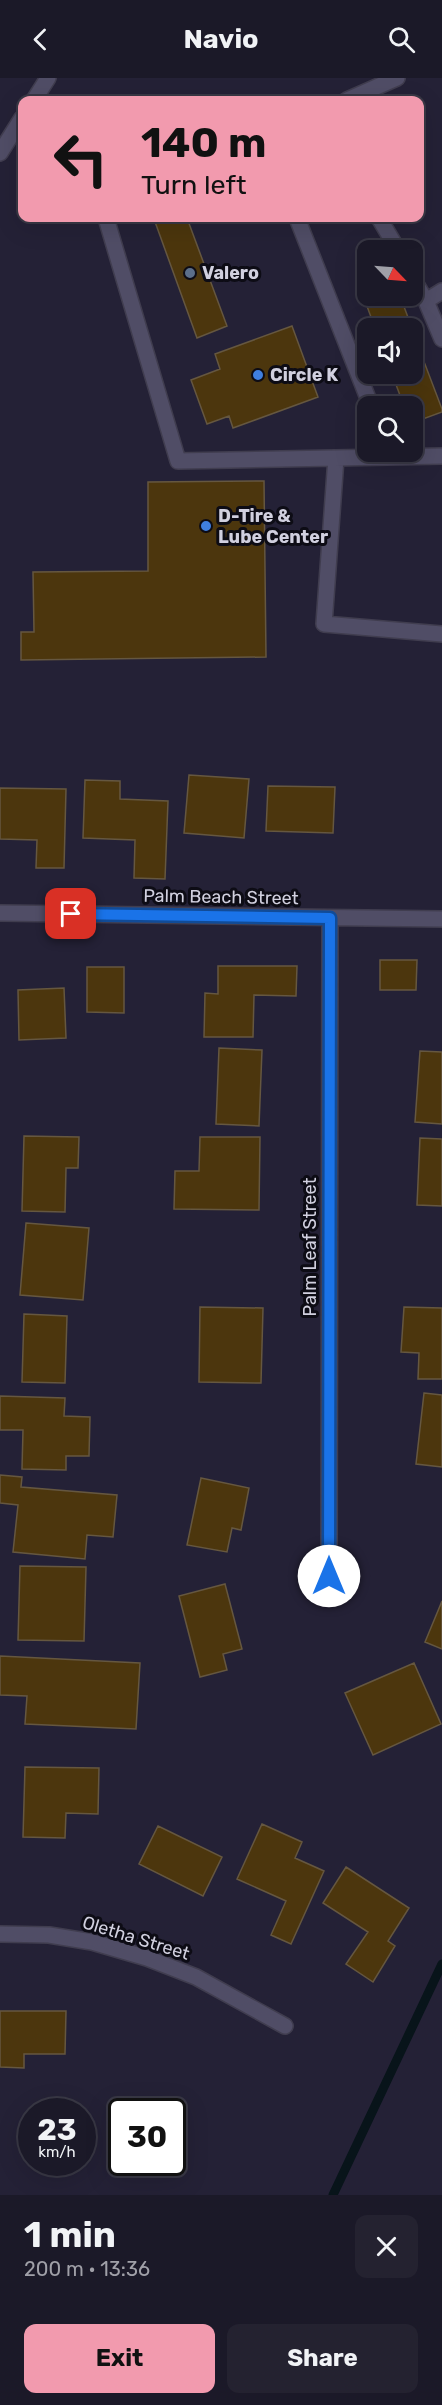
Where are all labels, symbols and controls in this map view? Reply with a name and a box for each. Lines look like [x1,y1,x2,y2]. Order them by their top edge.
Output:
icon: back [24,23,57,56]
text: Navio [183,23,259,55]
icon: search [385,23,418,56]
text: 140 m [141,118,267,168]
icon: left [42,120,120,198]
text: Turn left [141,169,246,201]
north arrow [357,240,423,306]
map controls [357,240,423,462]
place label: Valero [202,262,259,284]
marker: Valero [183,266,197,280]
button: sound [357,318,423,384]
place label: Circle K [270,364,338,386]
marker: Circle K [251,368,265,382]
button: search [357,396,423,462]
place label: D-Tire & Lube Center [218,505,328,548]
marker: D-Tire & Lube Center [199,519,213,533]
street label: Palm Beach Street [143,885,299,909]
pin [45,888,96,939]
icon: arrive [54,897,87,930]
street label: Palm Leaf Street [299,1178,321,1316]
position arrow [297,1544,361,1608]
street label: Oletha Street [80,1911,192,1965]
speed limit sign: 30 [108,2098,186,2176]
text: 23 [37,2112,77,2148]
text: km/h [38,2143,76,2161]
text: 1 min [24,2213,116,2256]
button: close [355,2215,418,2278]
text: 200 m · 13:36 [24,2257,150,2281]
button: Exit [24,2324,215,2393]
button: Share [227,2324,418,2393]

